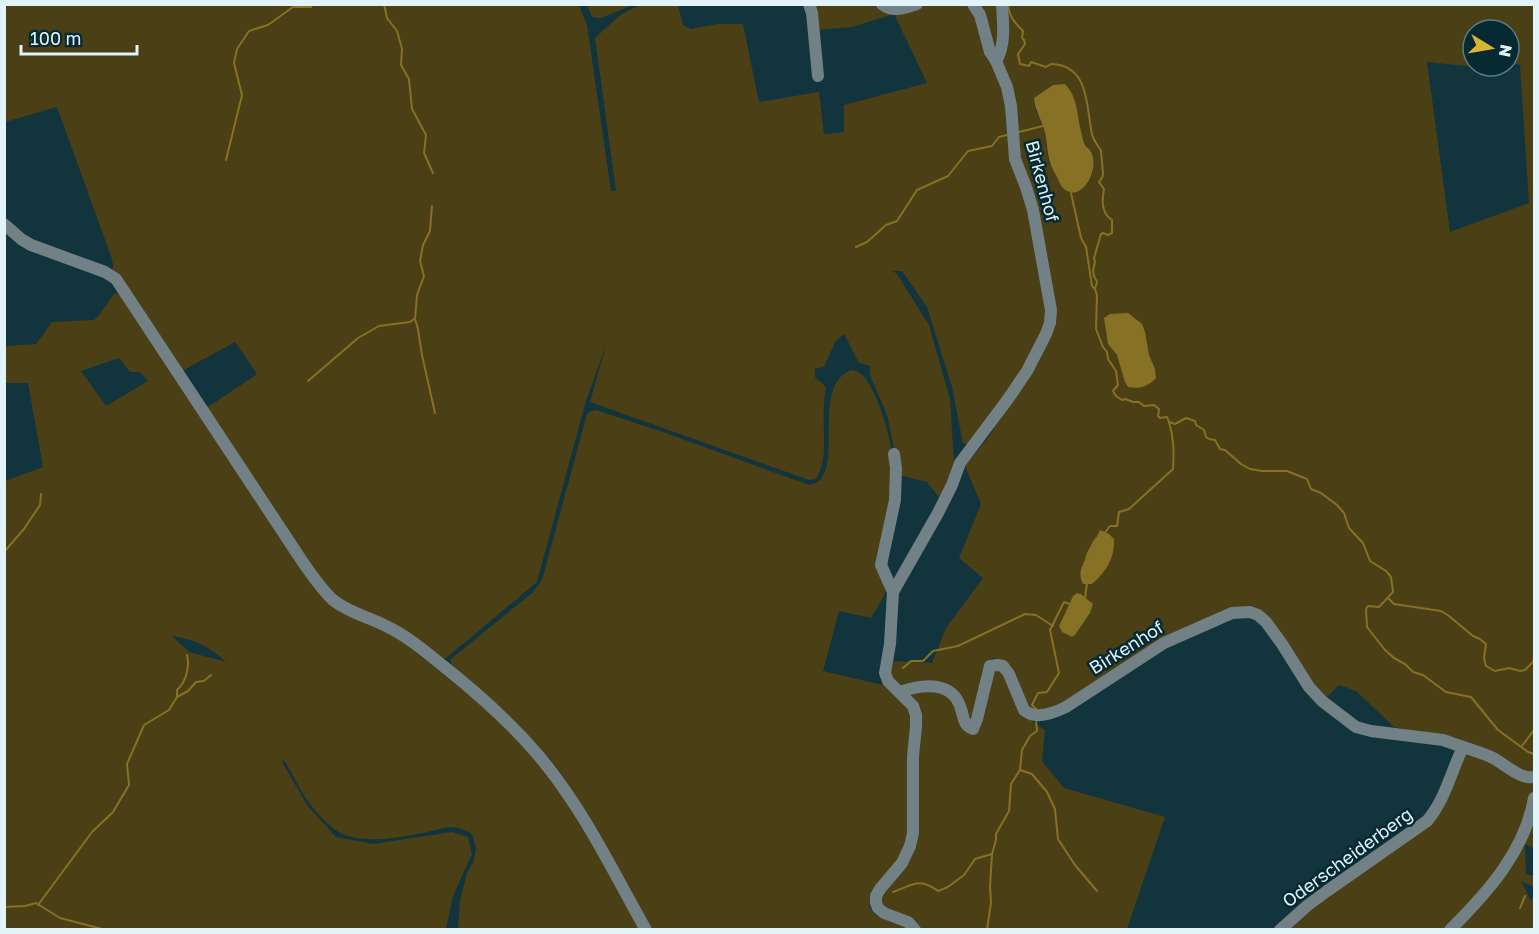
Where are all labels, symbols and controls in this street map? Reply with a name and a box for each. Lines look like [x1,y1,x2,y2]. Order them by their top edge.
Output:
scale bar [21,18,136,56]
north arrow [1461,18,1521,78]
text: 100 m [30,27,81,49]
text: N [1495,43,1517,59]
street label: Birkenhof [1022,138,1065,225]
street label: Birkenhof [1085,615,1168,678]
street label: Oderscheiderberg [1278,802,1416,912]

